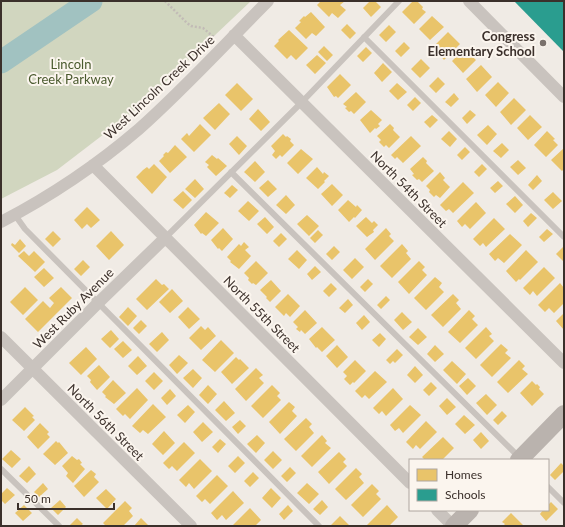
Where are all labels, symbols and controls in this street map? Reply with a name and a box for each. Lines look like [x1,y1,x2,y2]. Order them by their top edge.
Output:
place label: Congress Elementary School [427,28,535,59]
street label: West Lincoln Creek Drive [100,32,218,142]
marker: Congress Elementary School [538,38,548,48]
park label: Lincoln Creek Parkway [28,56,114,87]
street label: North 54th Street [367,147,451,231]
street label: West Ruby Avenue [29,264,117,352]
street label: North 55th Street [220,272,304,356]
street label: North 56th Street [64,380,148,464]
legend [409,459,549,511]
text: Homes [445,467,482,482]
scale bar [18,485,114,511]
text: Schools [445,487,486,502]
text: 50 m [24,491,51,506]

